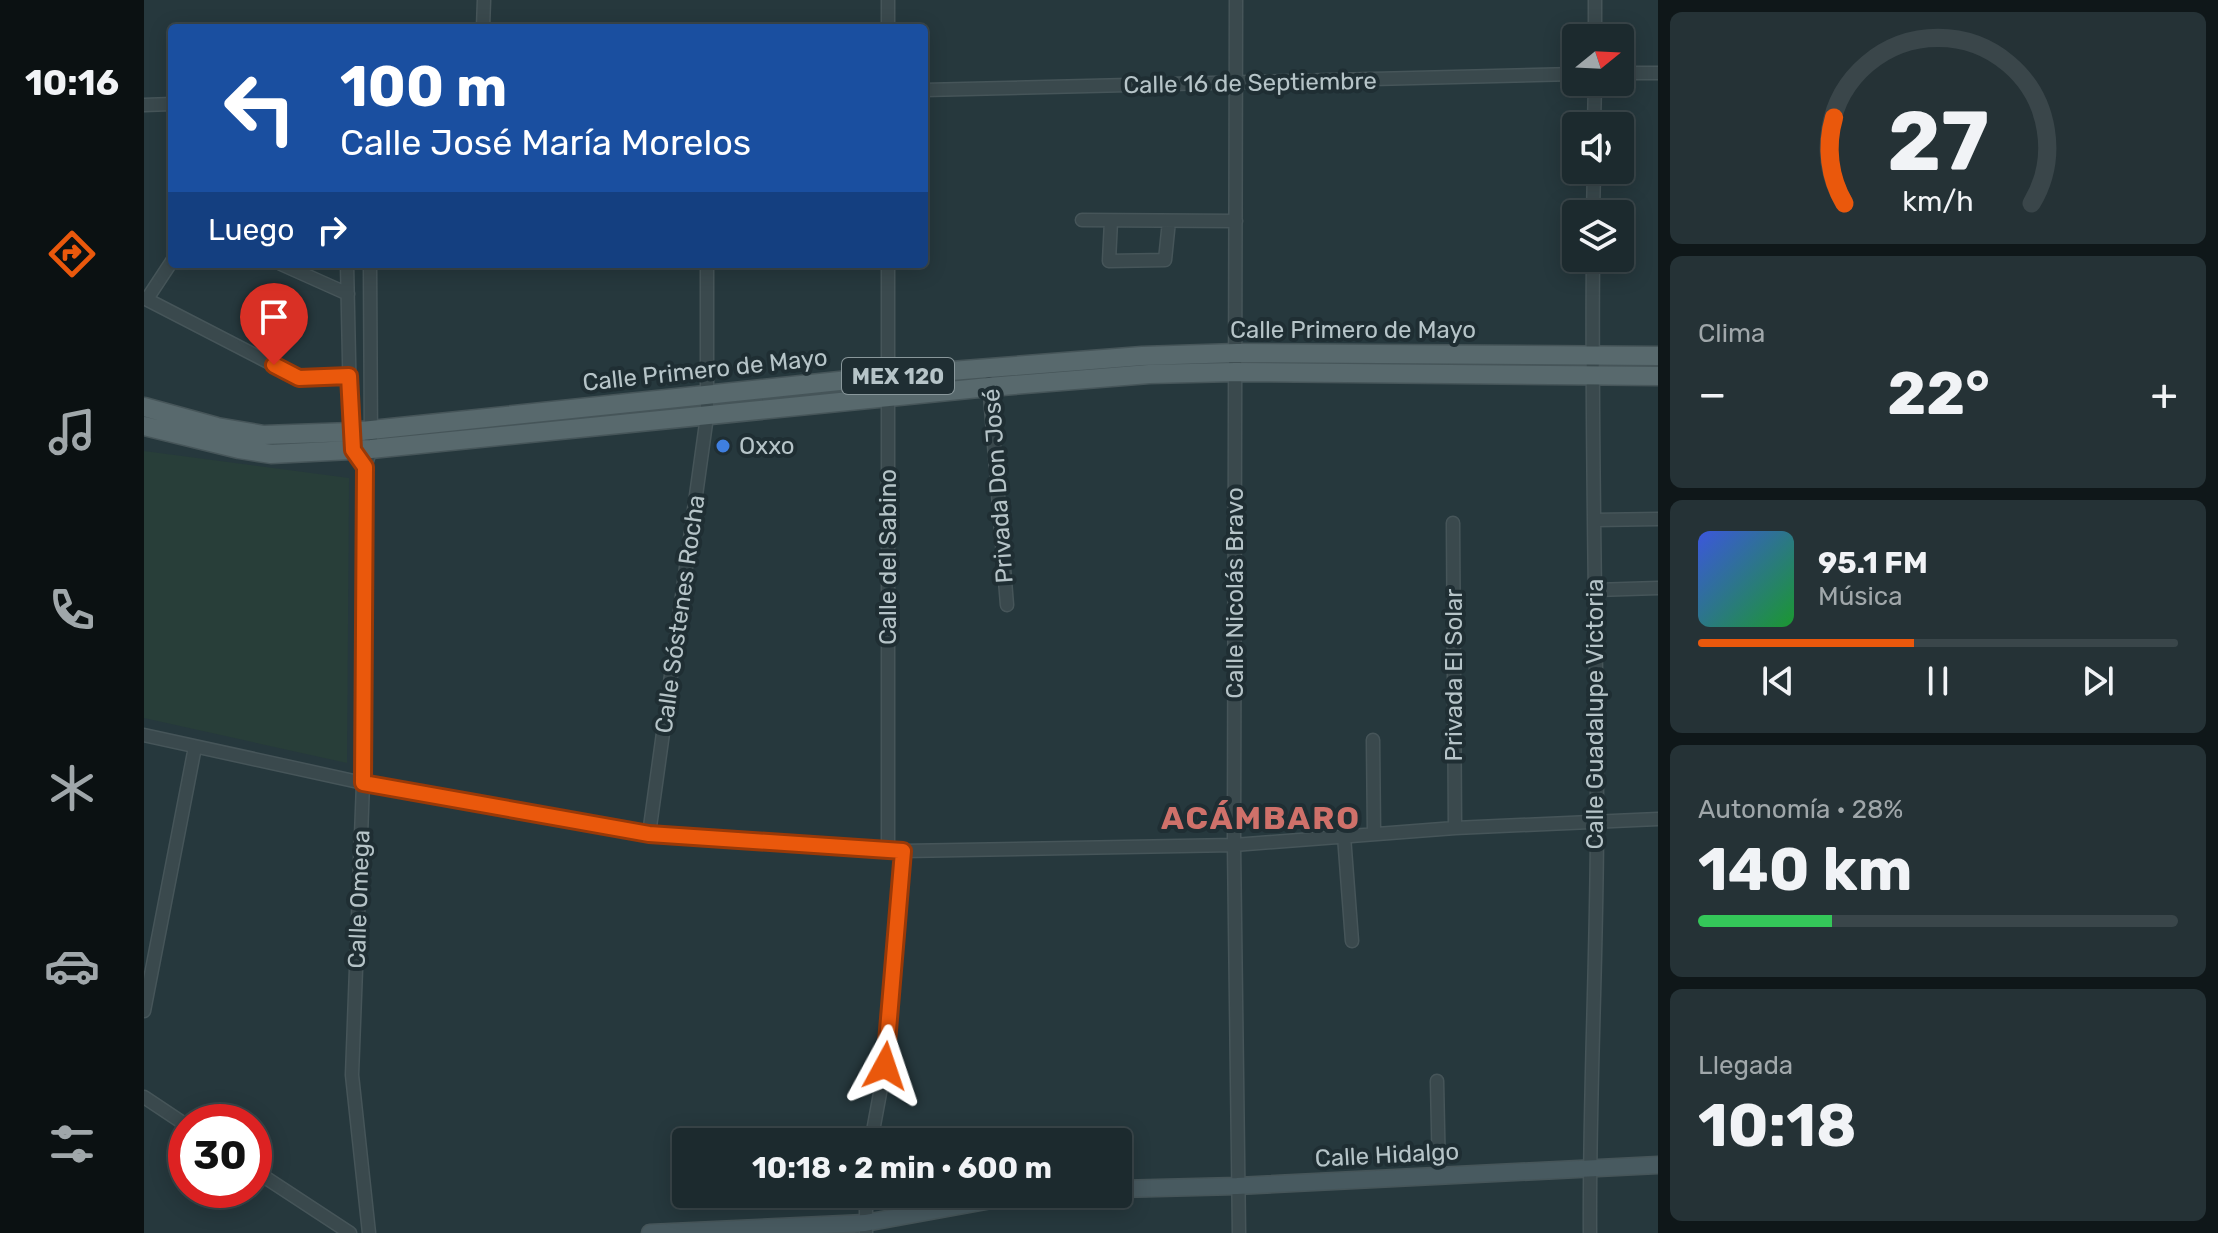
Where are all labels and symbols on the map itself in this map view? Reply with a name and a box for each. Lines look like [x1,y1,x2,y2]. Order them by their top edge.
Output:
north arrow [1562,24,1634,96]
street label: Calle 16 de Septiembre [1123,67,1377,99]
pin [240,283,308,365]
street label: Calle Primero de Mayo [1230,316,1476,344]
street label: Calle Primero de Mayo [581,343,829,397]
road number: MEX 120 [842,358,954,394]
street label: Privada Don José [977,388,1019,584]
place label: Oxxo [739,432,795,460]
marker: Oxxo [714,437,732,455]
street label: Calle del Sabino [874,469,902,645]
street label: Calle Nicolás Bravo [1221,487,1249,699]
street label: Calle Sóstenes Rocha [649,493,711,735]
street label: Calle Guadalupe Victoria [1581,578,1609,850]
street label: Privada El Solar [1440,589,1468,761]
district label: ACÁMBARO [1161,799,1361,837]
street label: Calle Omega [343,829,375,969]
position arrow [843,1024,927,1108]
speed limit sign: 30 [168,1104,272,1208]
street label: Calle Hidalgo [1314,1137,1460,1173]

